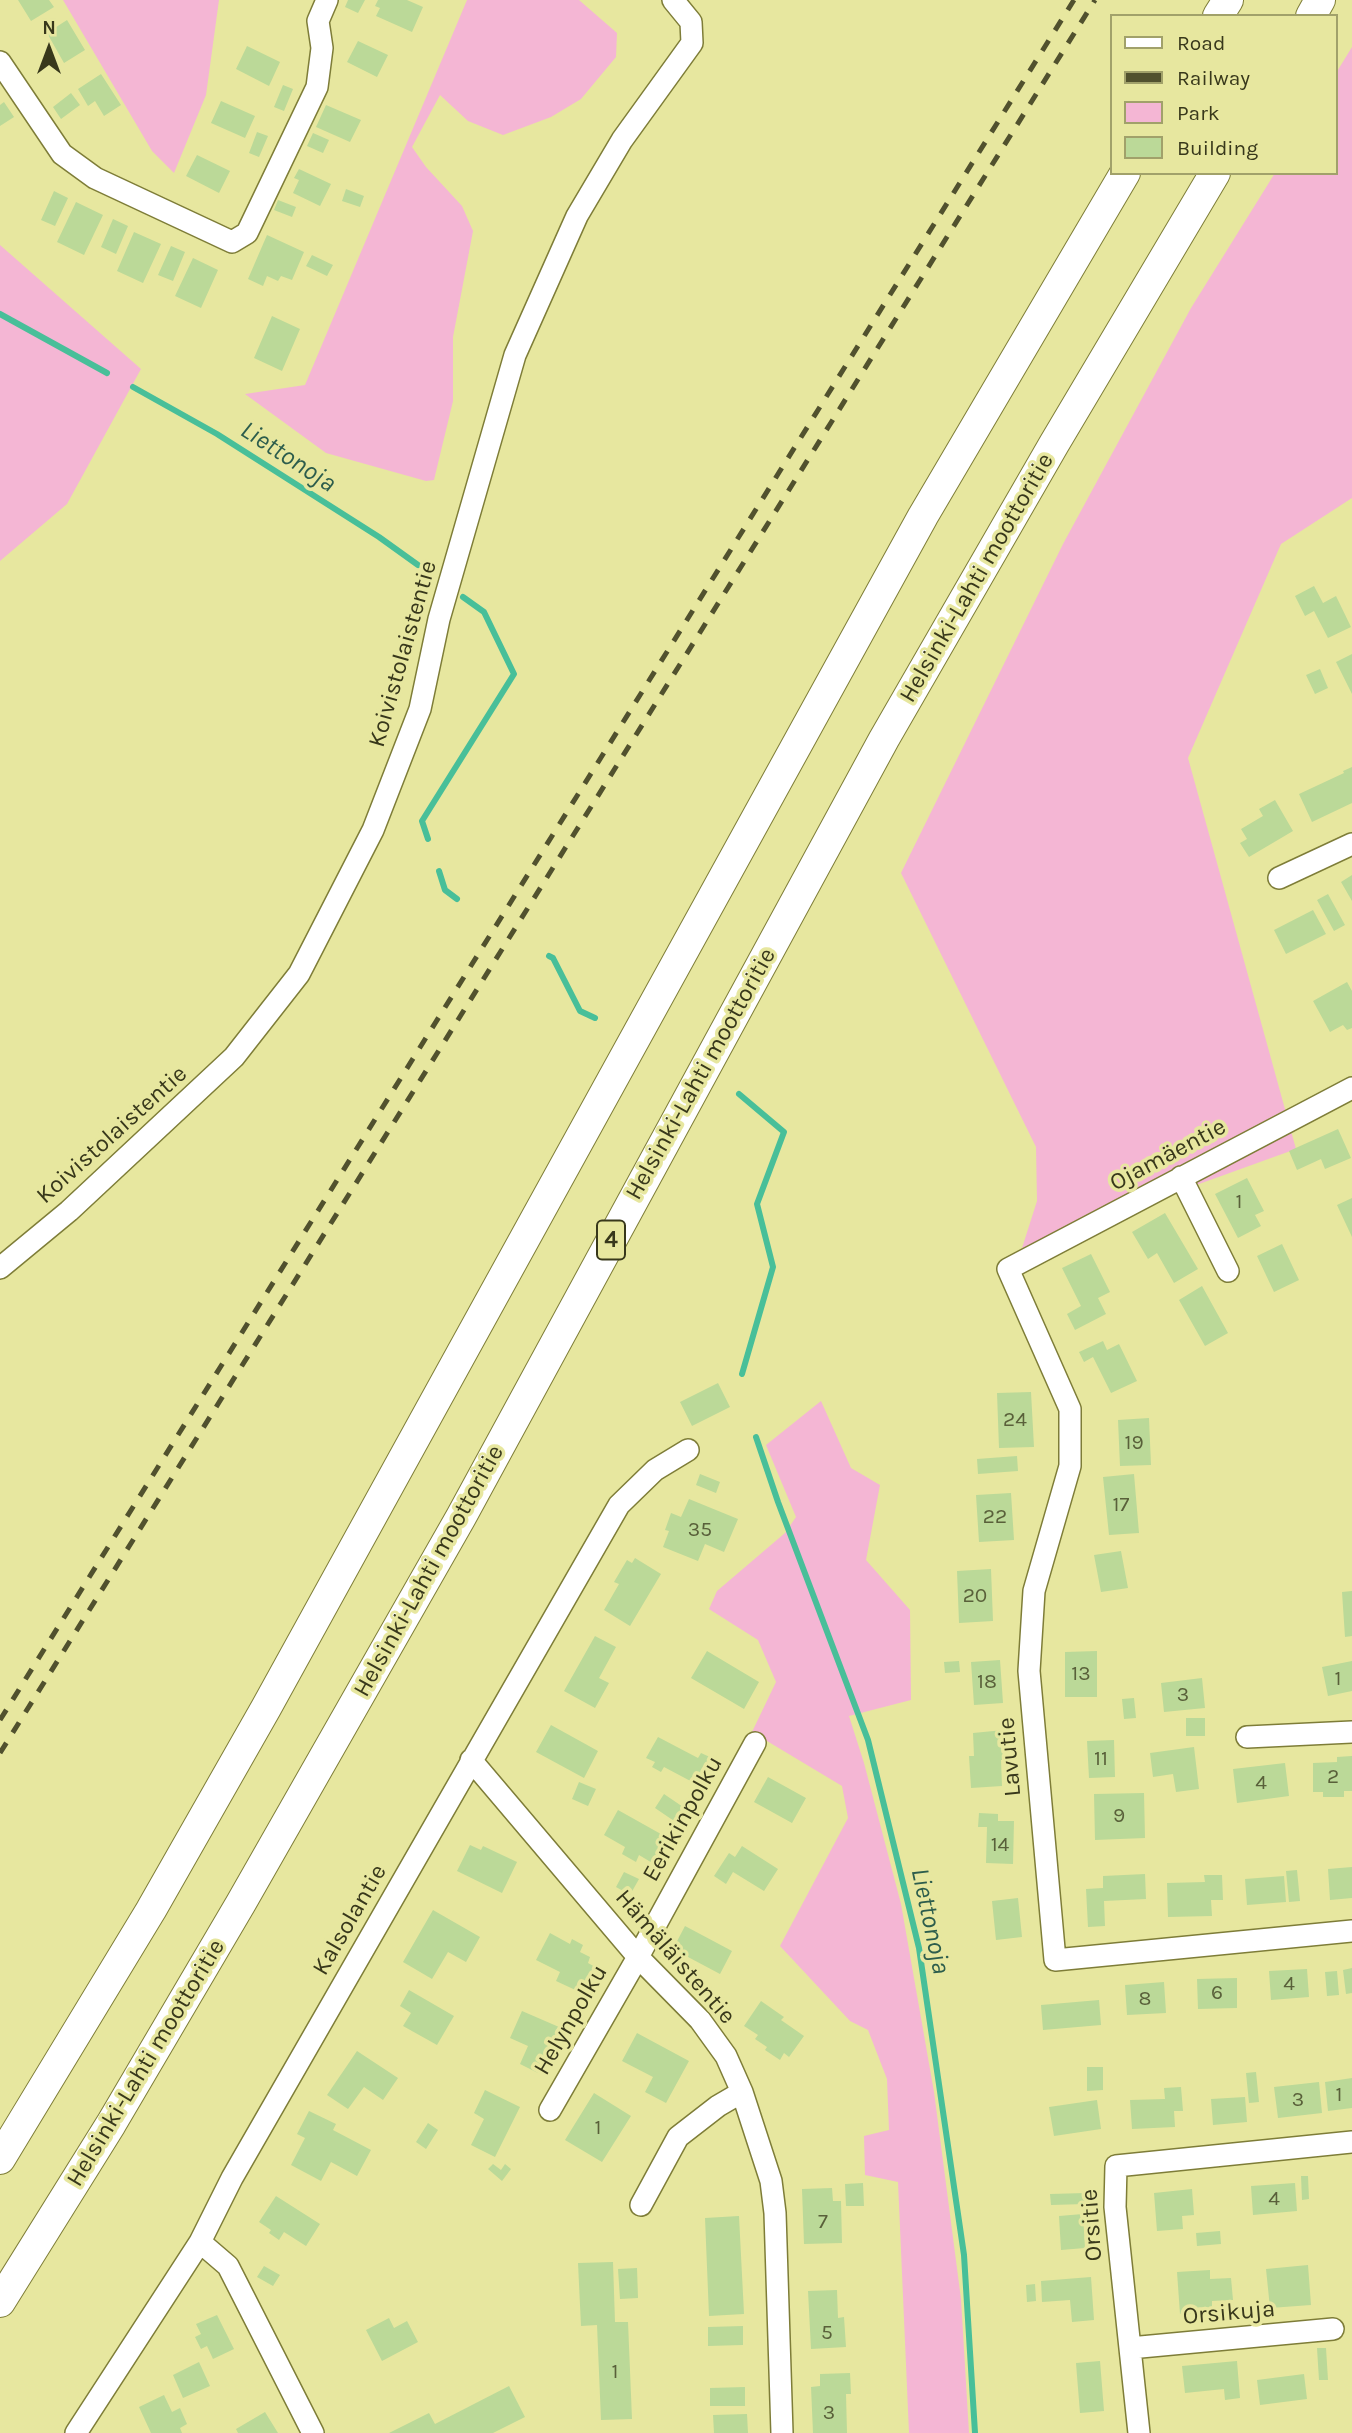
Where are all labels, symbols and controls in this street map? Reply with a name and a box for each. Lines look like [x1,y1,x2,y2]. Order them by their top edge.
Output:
north arrow [14,14,84,84]
legend [1110,14,1338,175]
text: N [42,17,56,39]
text: Road [1177,31,1225,55]
text: Railway [1177,66,1250,90]
text: Park [1177,101,1220,125]
text: Building [1177,136,1258,160]
water label: Liettonoja [234,415,342,499]
street label: Helsinki-Lahti moottoritie [894,448,1060,708]
street label: Koivistolaistentie [363,557,443,751]
street label: Helsinki-Lahti moottoritie [620,943,782,1205]
street label: Koivistolaistentie [31,1060,193,1210]
street label: Ojamäentie [1105,1112,1231,1198]
house number: 1 [1236,1189,1242,1215]
road number: 4 [597,1220,625,1260]
house number: 24 [1003,1407,1027,1433]
house number: 19 [1124,1430,1144,1456]
street label: Helsinki-Lahti moottoritie [348,1440,510,1702]
house number: 17 [1113,1492,1129,1518]
house number: 22 [983,1504,1007,1530]
house number: 35 [688,1517,712,1543]
house number: 20 [963,1583,987,1609]
house number: 13 [1071,1661,1091,1687]
house number: 1 [1335,1666,1341,1692]
house number: 18 [977,1669,997,1695]
house number: 3 [1177,1682,1189,1708]
street label: Lavutie [992,1716,1028,1798]
house number: 11 [1094,1746,1108,1772]
street label: Eerikinpolku [637,1751,729,1887]
house number: 2 [1327,1764,1339,1790]
house number: 4 [1255,1770,1267,1796]
house number: 9 [1113,1803,1125,1829]
house number: 14 [991,1832,1009,1858]
street label: Kalsolantie [307,1859,393,1981]
water label: Liettonoja [904,1865,956,1977]
street label: Hämäläistentie [609,1884,741,2030]
street label: Helsinki-Lahti moottoritie [61,1934,231,2192]
street label: Helynpolku [528,1960,614,2080]
house number: 4 [1283,1971,1295,1997]
house number: 6 [1211,1980,1223,2006]
house number: 8 [1139,1986,1151,2012]
house number: 1 [1336,2082,1342,2108]
house number: 3 [1292,2087,1304,2113]
house number: 1 [595,2115,601,2141]
house number: 4 [1268,2186,1280,2212]
street label: Orsitie [1075,2188,1109,2262]
house number: 7 [818,2209,828,2235]
street label: Orsikuja [1182,2295,1276,2331]
house number: 5 [821,2320,833,2346]
house number: 1 [612,2359,618,2385]
house number: 3 [823,2400,835,2426]

